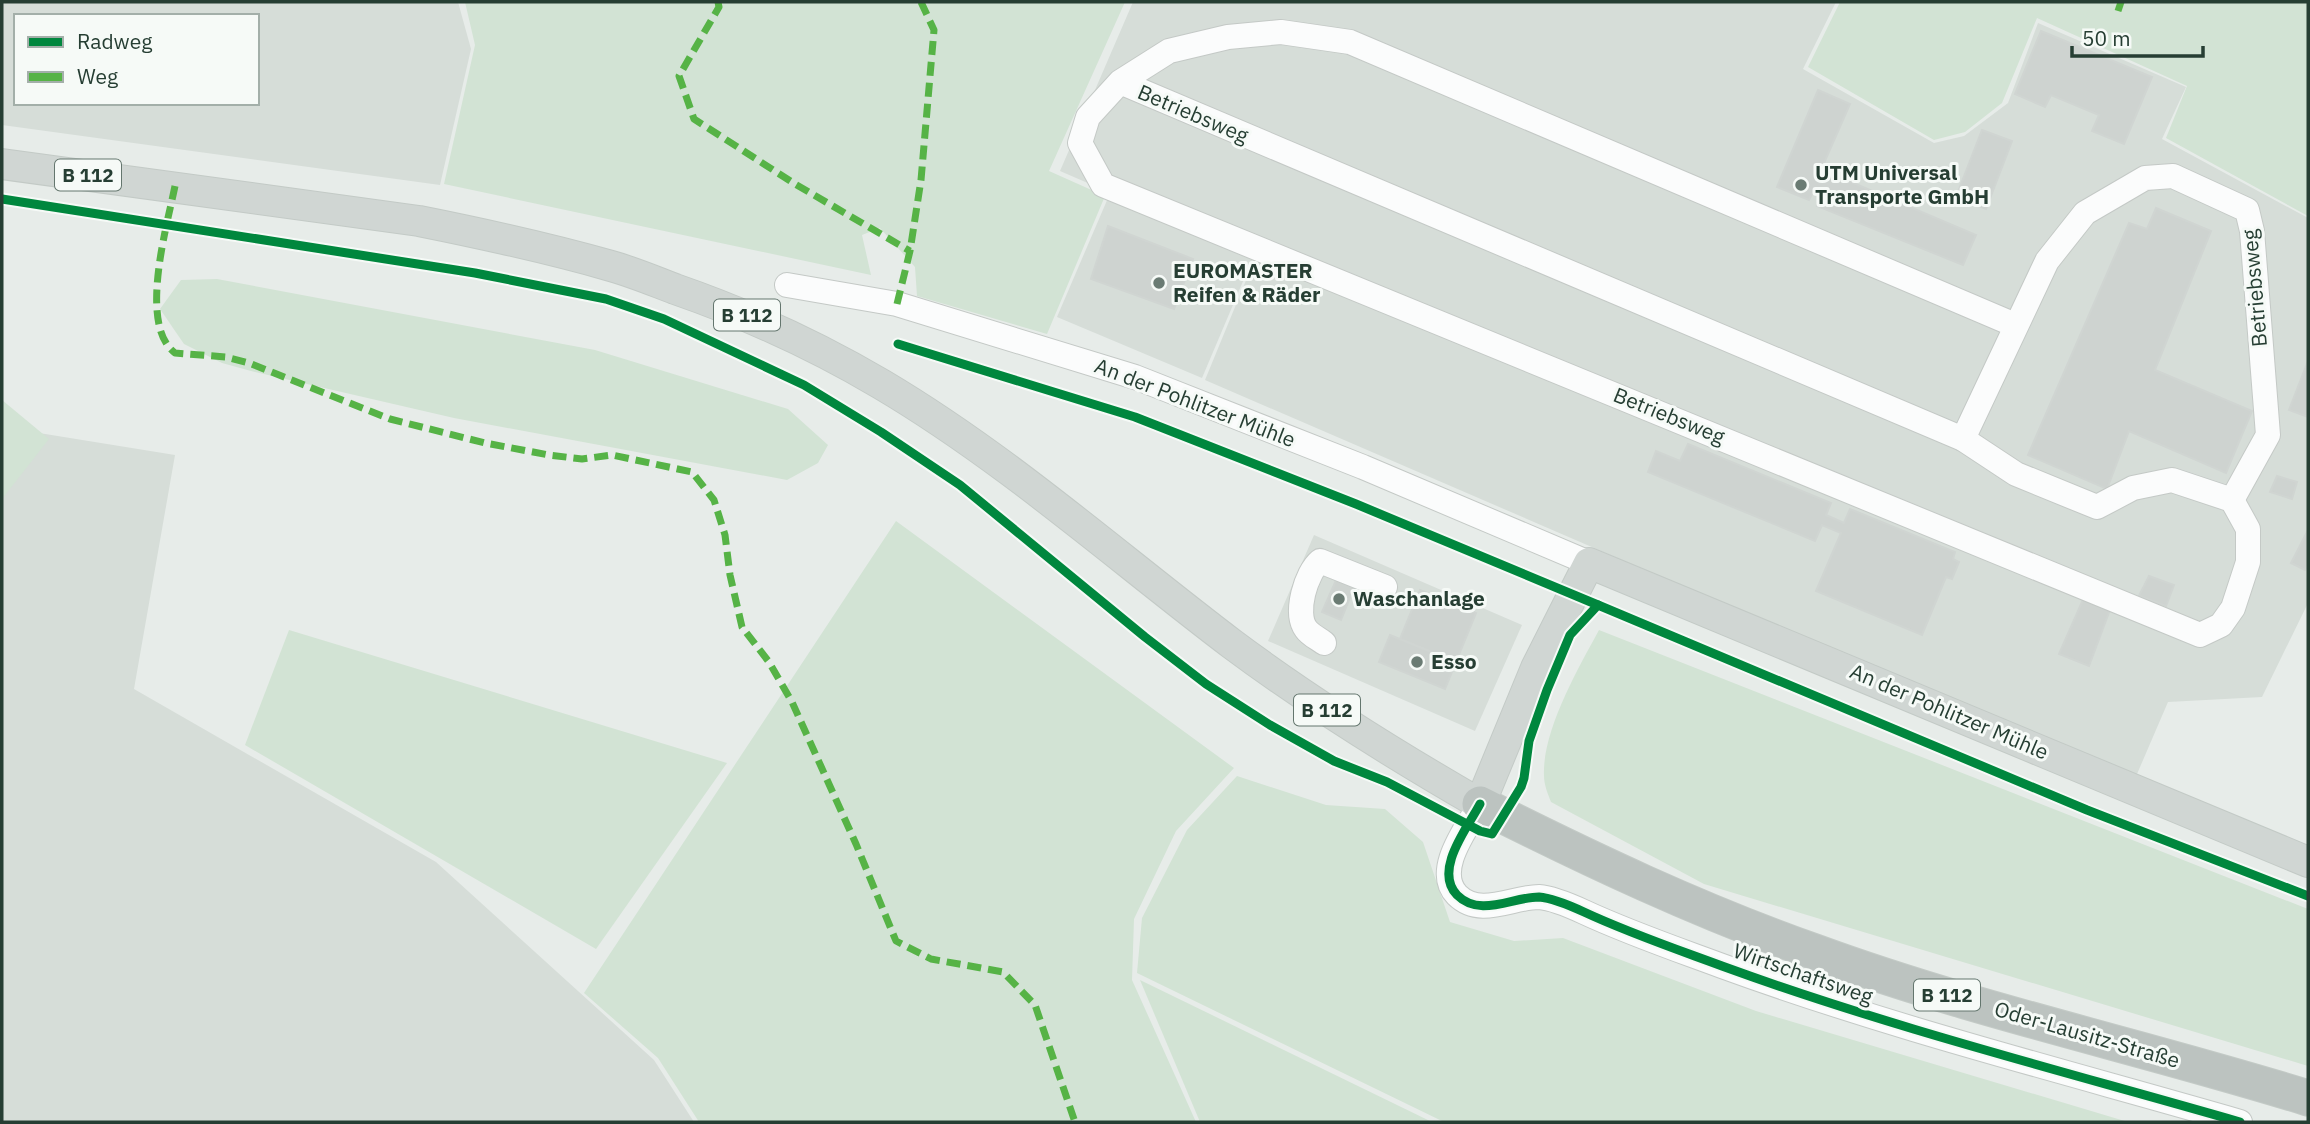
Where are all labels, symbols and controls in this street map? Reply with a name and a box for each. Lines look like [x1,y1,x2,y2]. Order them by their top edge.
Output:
legend [14,14,259,105]
scale bar [2072,14,2203,58]
text: 50 m [2082,24,2131,52]
text: Radweg [77,27,152,55]
text: Weg [77,62,118,90]
street label: Betriebsweg [1134,77,1253,149]
place label: UTM Universal Transporte GmbH [1815,158,1989,210]
road number: B 112 [55,160,121,190]
marker: UTM Universal Transporte GmbH [1793,177,1809,193]
street label: Betriebsweg [2235,228,2273,348]
place label: EUROMASTER Reifen & Räder [1173,256,1321,308]
marker: EUROMASTER Reifen & Räder [1151,275,1167,291]
road number: B 112 [714,300,780,330]
street label: An der Pohlitzer Mühle [1091,351,1300,453]
street label: Betriebsweg [1609,380,1729,450]
place label: Waschanlage [1353,584,1485,612]
marker: Waschanlage [1331,591,1347,607]
place label: Esso [1431,647,1477,675]
marker: Esso [1409,654,1425,670]
street label: An der Pohlitzer Mühle [1846,657,2053,766]
road number: B 112 [1294,694,1360,726]
street label: Wirtschaftsweg [1730,936,1877,1010]
road number: B 112 [1914,979,1980,1010]
street label: Oder-Lausitz-Straße [1991,994,2183,1074]

